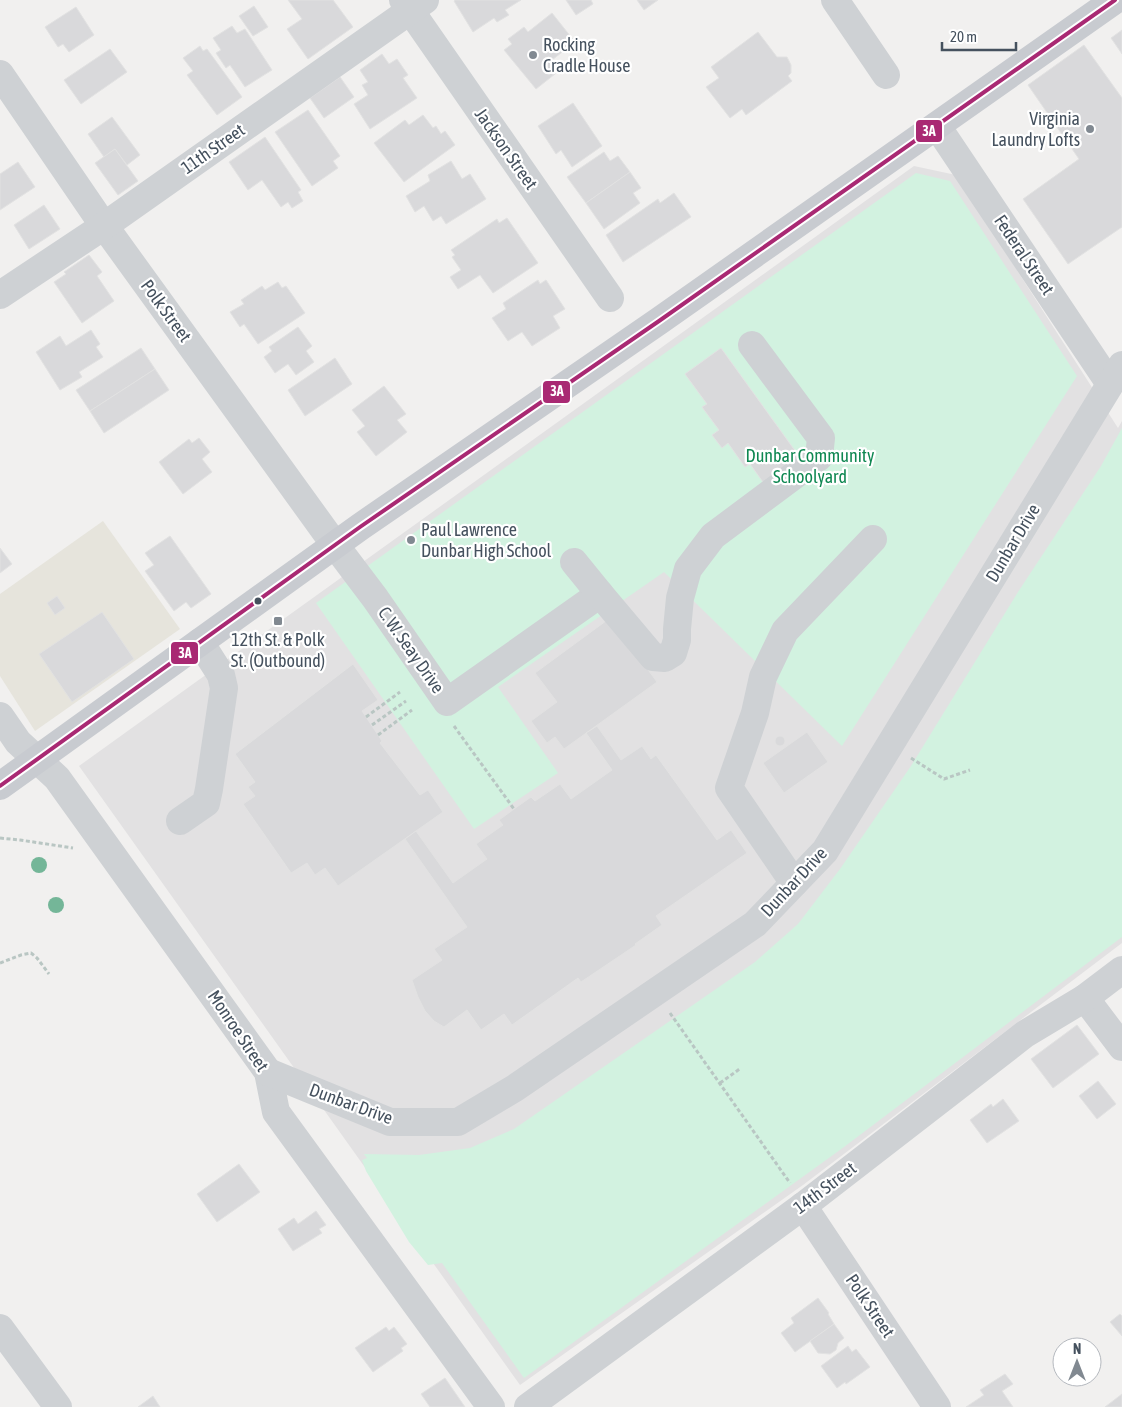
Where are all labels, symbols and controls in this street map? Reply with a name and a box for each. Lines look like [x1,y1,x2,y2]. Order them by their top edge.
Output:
scale bar [942,20,1016,52]
text: 20 m [950,28,977,45]
place label: Rocking Cradle House [543,34,630,76]
marker: Rocking Cradle House [527,49,539,61]
street label: Jackson Street [471,104,542,193]
place label: Virginia Laundry Lofts [992,108,1080,150]
street label: 11th Street [177,119,249,178]
line badge: 3A [915,119,943,143]
text: 3A [922,123,936,139]
marker: Virginia Laundry Lofts [1084,123,1096,135]
street label: Federal Street [990,211,1059,299]
street label: Polk Street [137,276,196,346]
line badge: 3A [542,380,571,404]
text: 3A [550,383,564,399]
park label: Dunbar Community Schoolyard [746,445,874,487]
street label: Dunbar Drive [981,500,1044,585]
place label: Paul Lawrence Dunbar High School [421,519,552,561]
marker: Paul Lawrence Dunbar High School [405,534,417,546]
unlabelled marker [253,596,263,606]
street label: C. W. Seay Drive [374,602,449,697]
marker: 12th St. & Polk St. (Outbound) [272,615,284,627]
place label: 12th St. & Polk St. (Outbound) [231,629,325,671]
line badge: 3A [170,641,199,665]
text: 3A [178,645,192,661]
street label: Dunbar Drive [756,843,831,921]
street label: Monroe Street [204,986,273,1075]
street label: Dunbar Drive [307,1079,396,1128]
street label: 14th Street [789,1157,860,1218]
street label: Polk Street [842,1270,899,1341]
north arrow [1052,1337,1102,1387]
text: N [1073,1341,1081,1357]

